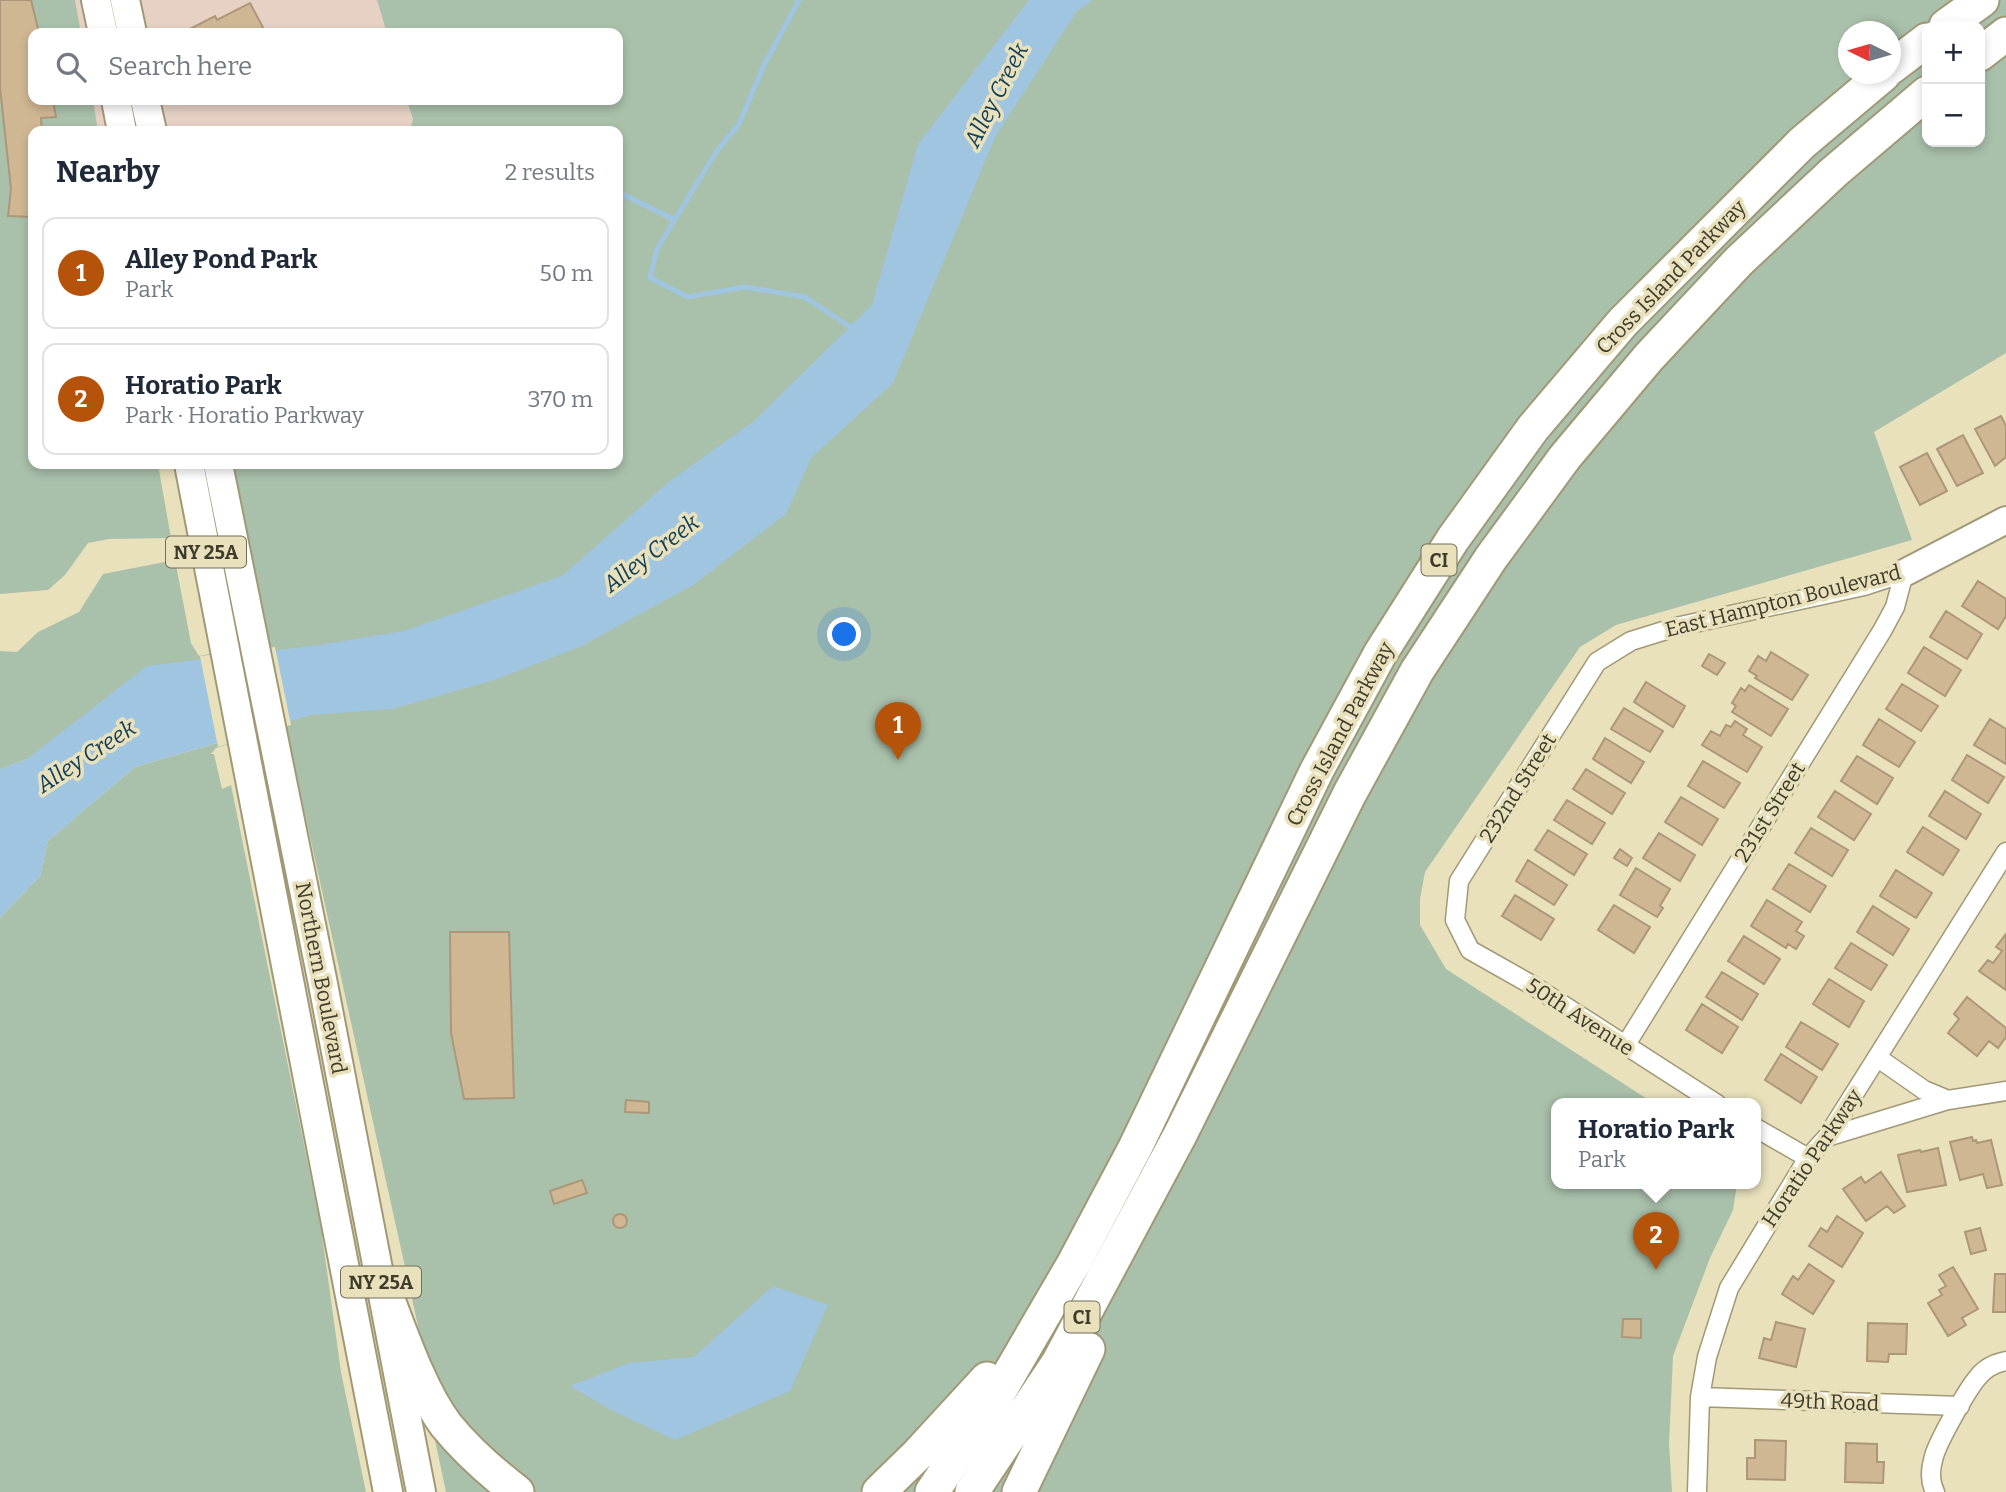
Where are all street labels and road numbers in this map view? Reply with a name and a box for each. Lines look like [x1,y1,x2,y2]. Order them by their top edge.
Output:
street label: Cross Island Parkway [1591,194,1752,360]
road number: NY 25A [166,537,246,568]
road number: CI [1422,544,1456,576]
street label: East Hampton Boulevard [1662,559,1904,643]
street label: Cross Island Parkway [1280,637,1400,830]
street label: 232nd Street [1474,728,1562,847]
street label: 231st Street [1729,757,1811,867]
street label: Northern Boulevard [290,880,352,1076]
street label: 50th Avenue [1521,973,1639,1061]
street label: Horatio Parkway [1756,1083,1868,1232]
road number: NY 25A [341,1266,421,1298]
road number: CI [1064,1302,1100,1332]
street label: 49th Road [1780,1387,1880,1417]

